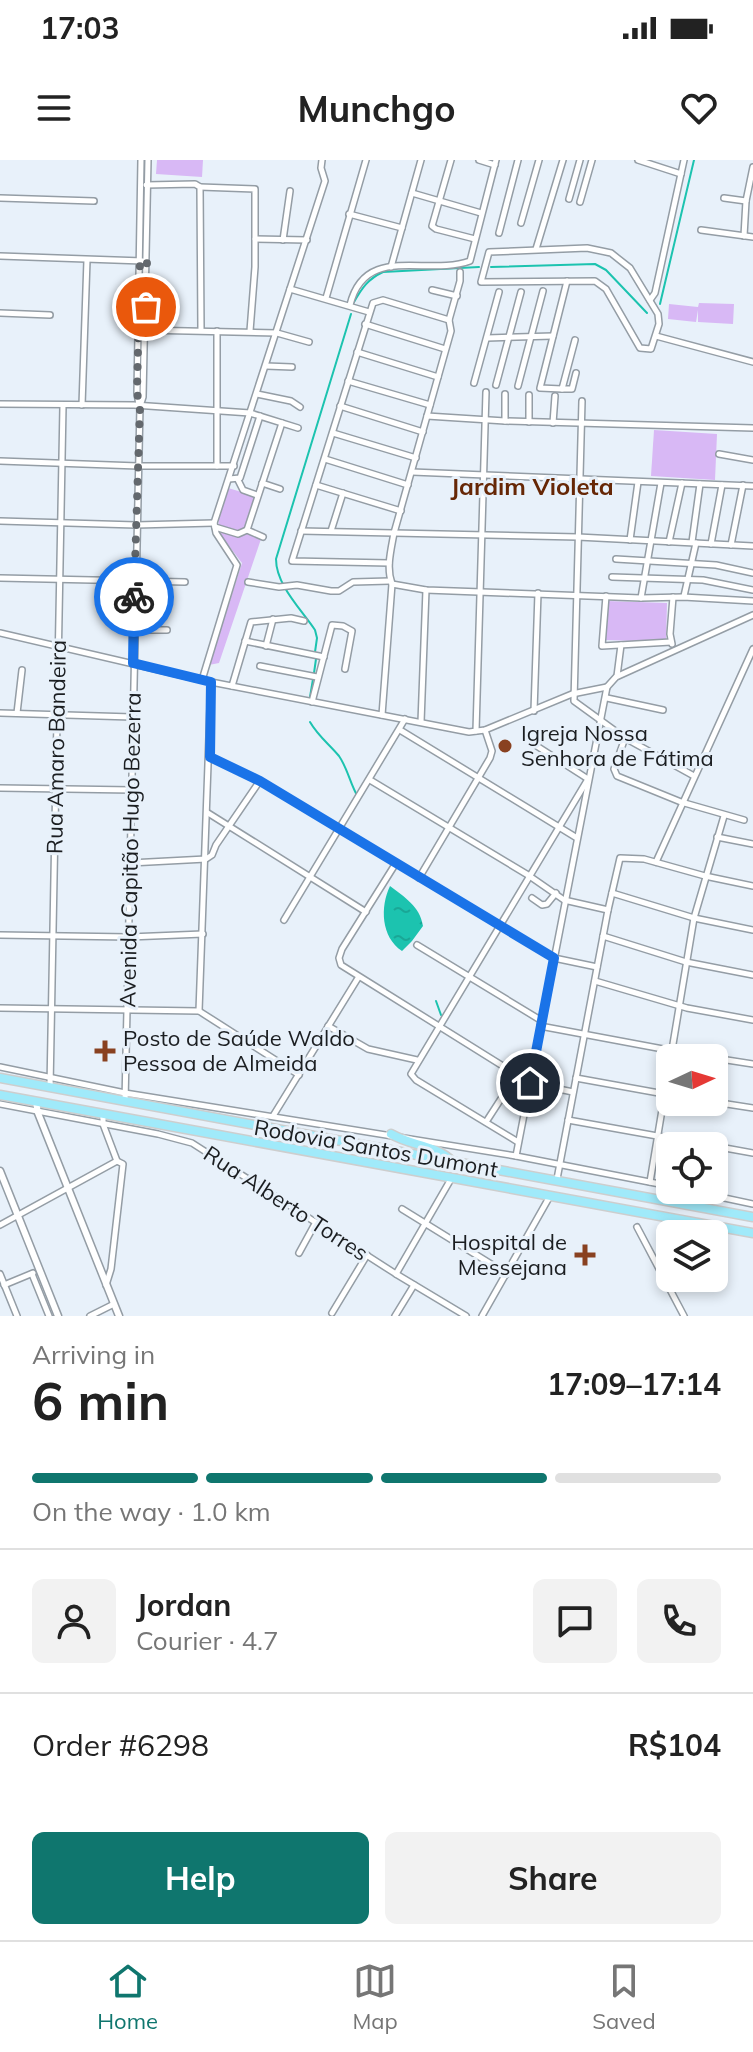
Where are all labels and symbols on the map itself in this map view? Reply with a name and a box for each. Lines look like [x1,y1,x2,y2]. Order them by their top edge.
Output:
pin [112,273,180,341]
district label: Jardim Violeta [450,471,614,501]
courier [94,557,174,637]
street label: Rua Amaro Bandeira [40,640,72,854]
street label: Avenida Capitão Hugo Bezerra [113,692,147,1008]
place label: Igreja Nossa Senhora de Fátima [521,719,714,772]
marker: Igreja Nossa Senhora de Fátima [496,737,514,755]
place label: Posto de Saúde Waldo Pessoa de Almeida [123,1024,355,1077]
marker: Posto de Saúde Waldo Pessoa de Almeida [94,1040,116,1062]
north arrow [656,1044,728,1116]
pin [496,1049,564,1117]
street label: Rodovia Santos Dumont [252,1113,500,1183]
street label: Rua Alberto Torres [198,1139,374,1267]
place label: Hospital de Messejana [451,1228,567,1281]
marker: Hospital de Messejana [574,1244,596,1266]

